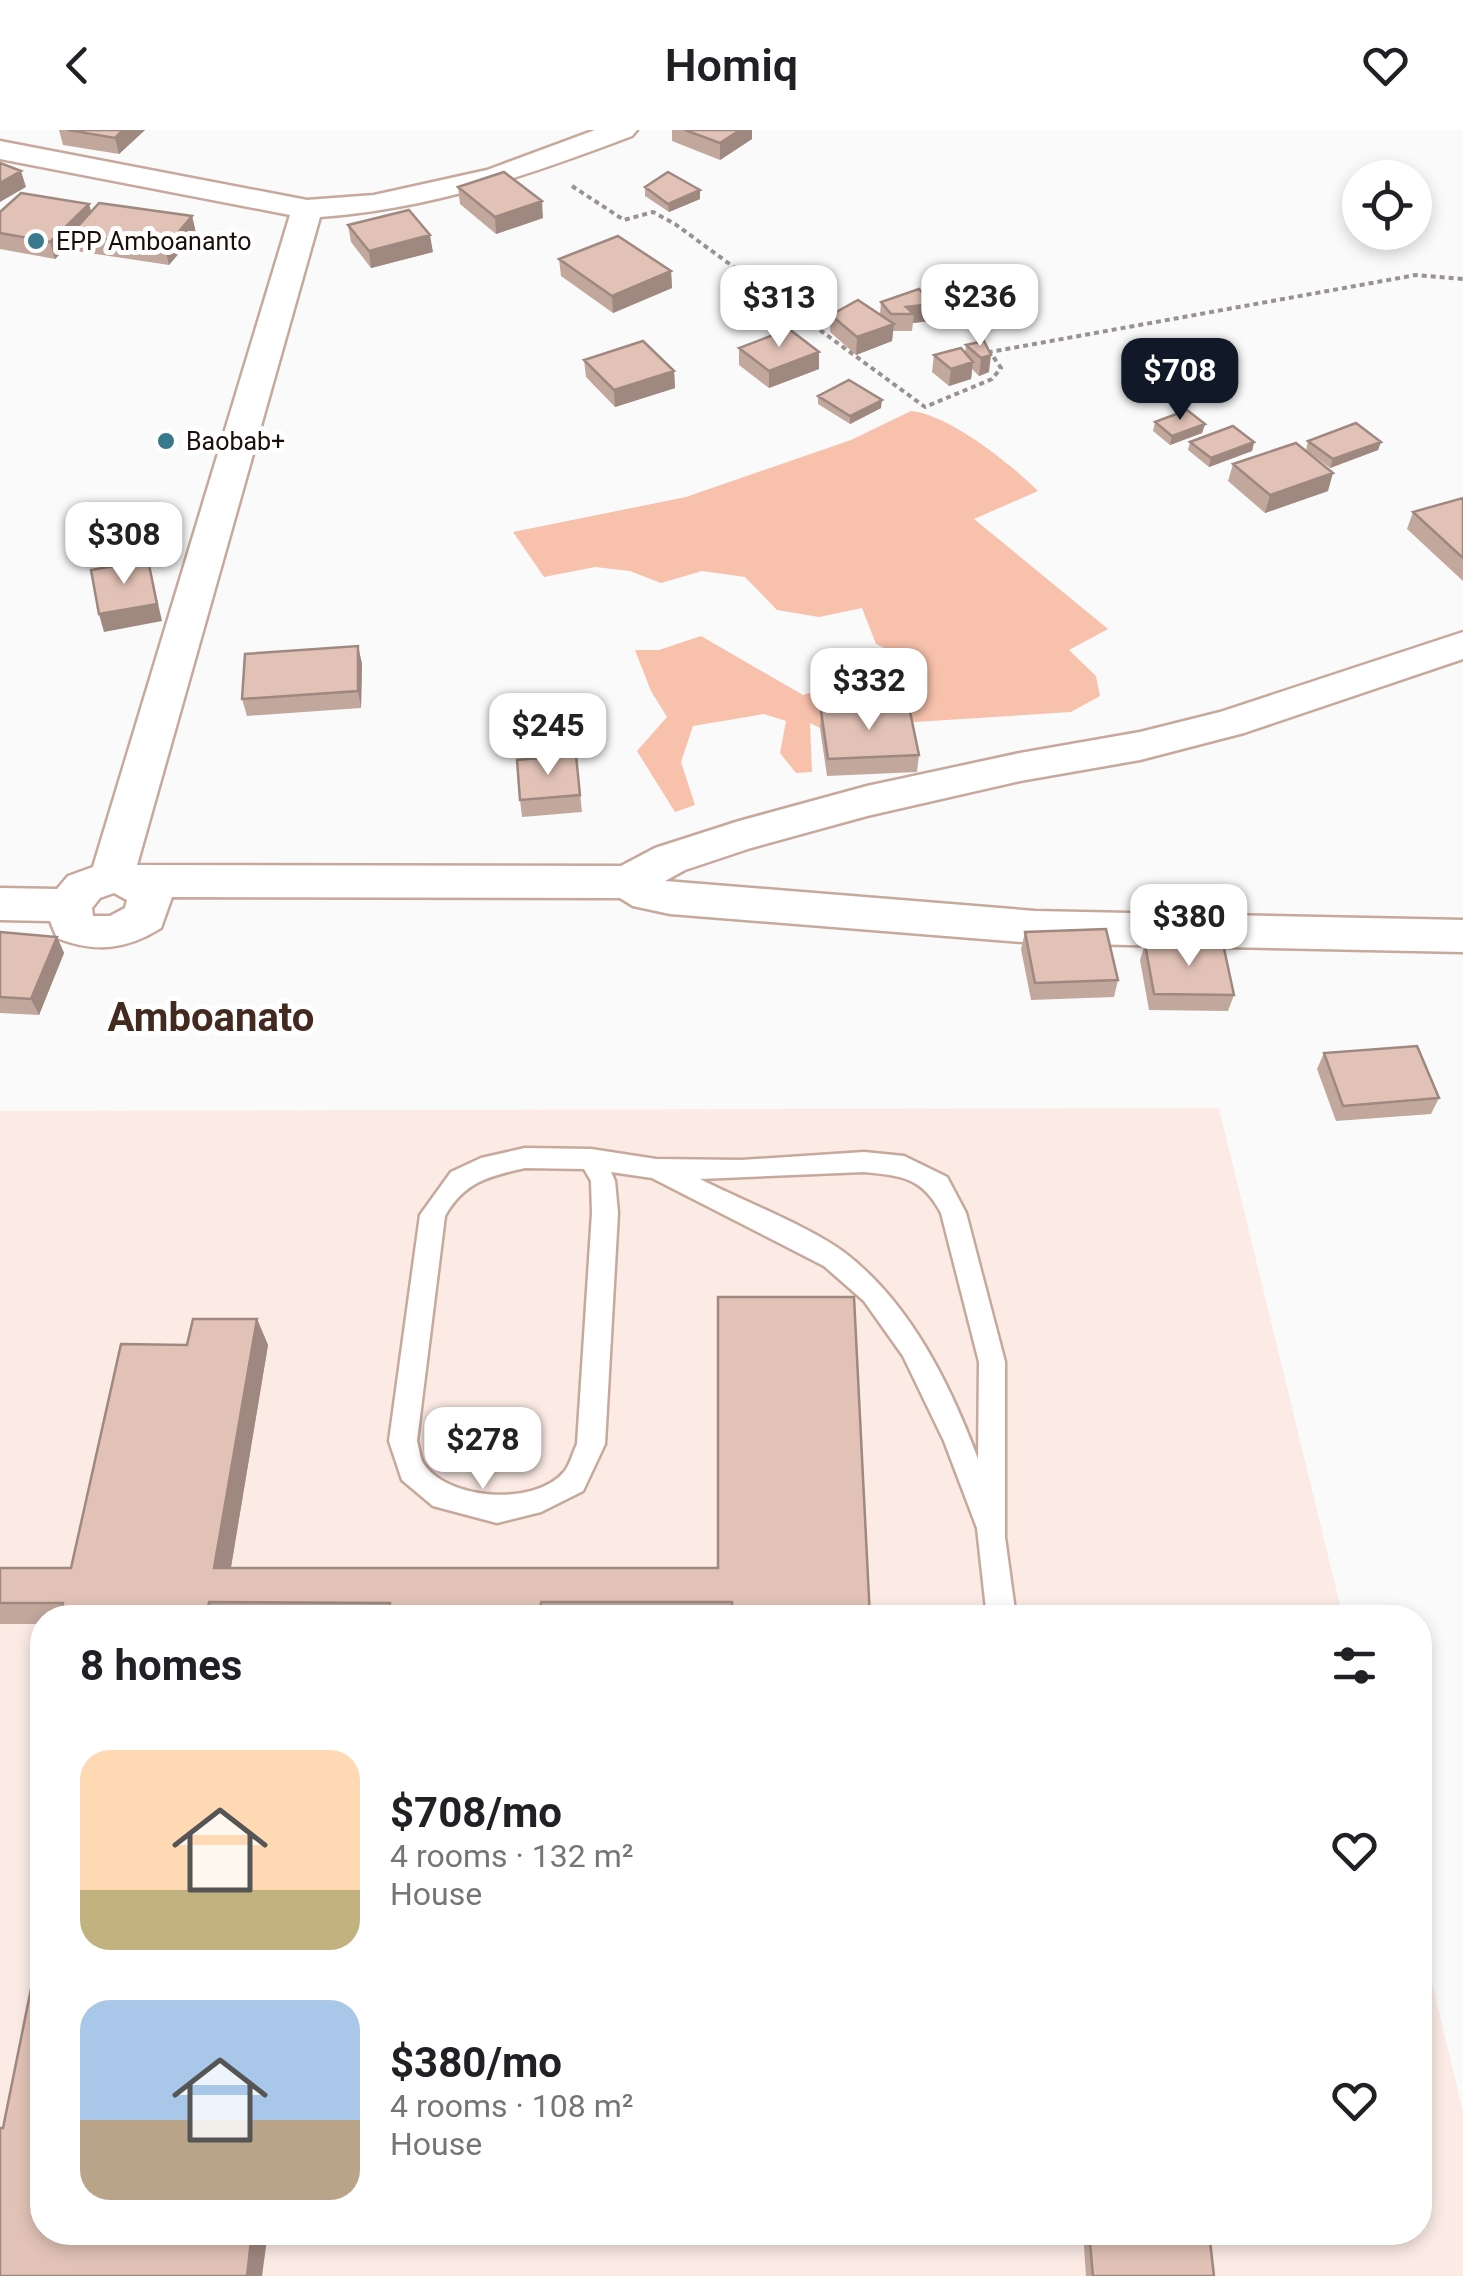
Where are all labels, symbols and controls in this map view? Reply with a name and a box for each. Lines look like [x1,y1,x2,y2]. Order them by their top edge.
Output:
icon: back [50,38,105,93]
icon: heart [1358,38,1413,93]
text: Homiq [665,39,798,92]
map controls [1342,160,1432,250]
button: locate [1342,160,1432,250]
place label: EPP Amboananto [56,227,251,256]
marker: EPP Amboananto [25,230,47,252]
pin: $236 [921,264,1039,349]
pin: $313 [720,265,838,350]
text: $236 [943,277,1017,315]
text: $313 [742,278,816,316]
pin: $708 [1121,338,1239,423]
text: $708 [1143,351,1217,389]
place label: Baobab+ [186,427,285,456]
marker: Baobab+ [155,430,177,452]
pin: $308 [65,502,183,587]
text: $308 [87,515,161,553]
pin: $332 [810,648,928,733]
text: $332 [832,661,906,699]
pin: $245 [489,693,607,778]
text: $245 [511,706,585,744]
pin: $380 [1130,884,1248,969]
text: $380 [1152,897,1226,935]
district label: Amboanato [108,994,314,1041]
pin: $278 [424,1407,542,1492]
text: $278 [446,1420,520,1458]
icon: filters [1327,1638,1382,1693]
text: 8 homes [80,1641,242,1690]
text: $708/mo [390,1788,562,1837]
icon: home [160,1790,280,1910]
icon: heart [1327,1823,1382,1878]
text: 4 rooms · 132 m² [390,1837,633,1875]
text: House [390,1875,482,1913]
text: $380/mo [390,2038,562,2087]
icon: home [160,2040,280,2160]
icon: heart [1327,2073,1382,2128]
text: 4 rooms · 108 m² [390,2087,633,2125]
text: House [390,2125,482,2163]

